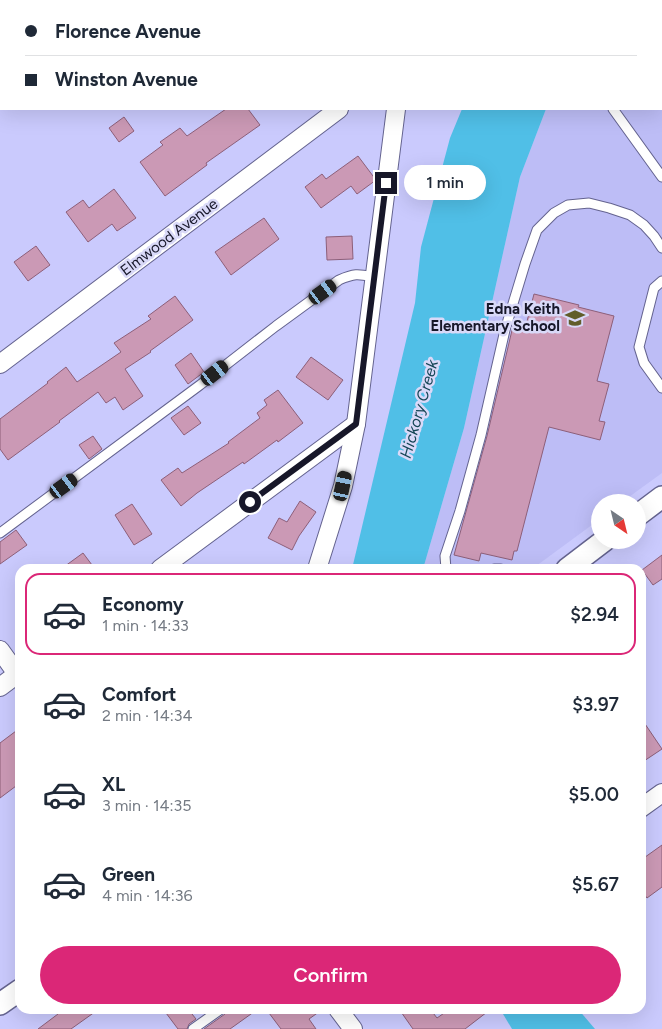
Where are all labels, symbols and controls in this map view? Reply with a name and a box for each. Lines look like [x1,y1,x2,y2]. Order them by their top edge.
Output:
text: Florence Avenue [55,20,201,43]
text: Winston Avenue [55,68,198,91]
callout: 1 min [404,166,486,200]
route end [375,172,397,194]
text: 1 min [426,173,464,192]
street label: Elmwood Avenue [117,195,221,279]
car [306,277,339,307]
place label: Edna Keith Elementary School [431,300,560,335]
school or university icon: Edna Keith Elementary School [564,307,586,329]
water label: Hickory Creek [396,356,442,460]
car [198,358,231,388]
car [332,470,353,502]
car [47,471,80,501]
route start [239,491,261,513]
north arrow [591,494,646,549]
map controls [591,494,646,549]
icon: car [42,592,87,637]
text: Economy [102,593,184,616]
text: $2.94 [570,603,619,626]
text: 1 min · 14:33 [102,616,189,635]
icon: car [42,682,87,727]
text: Comfort [102,683,177,706]
text: $3.97 [572,693,619,716]
text: 2 min · 14:34 [102,706,192,725]
icon: car [42,772,87,817]
text: XL [102,773,125,796]
text: $5.00 [568,783,619,806]
text: 3 min · 14:35 [102,796,191,815]
icon: car [42,862,87,907]
text: Green [102,863,155,886]
text: $5.67 [572,873,619,896]
text: 4 min · 14:36 [102,886,192,905]
button: Confirm [40,946,621,1004]

